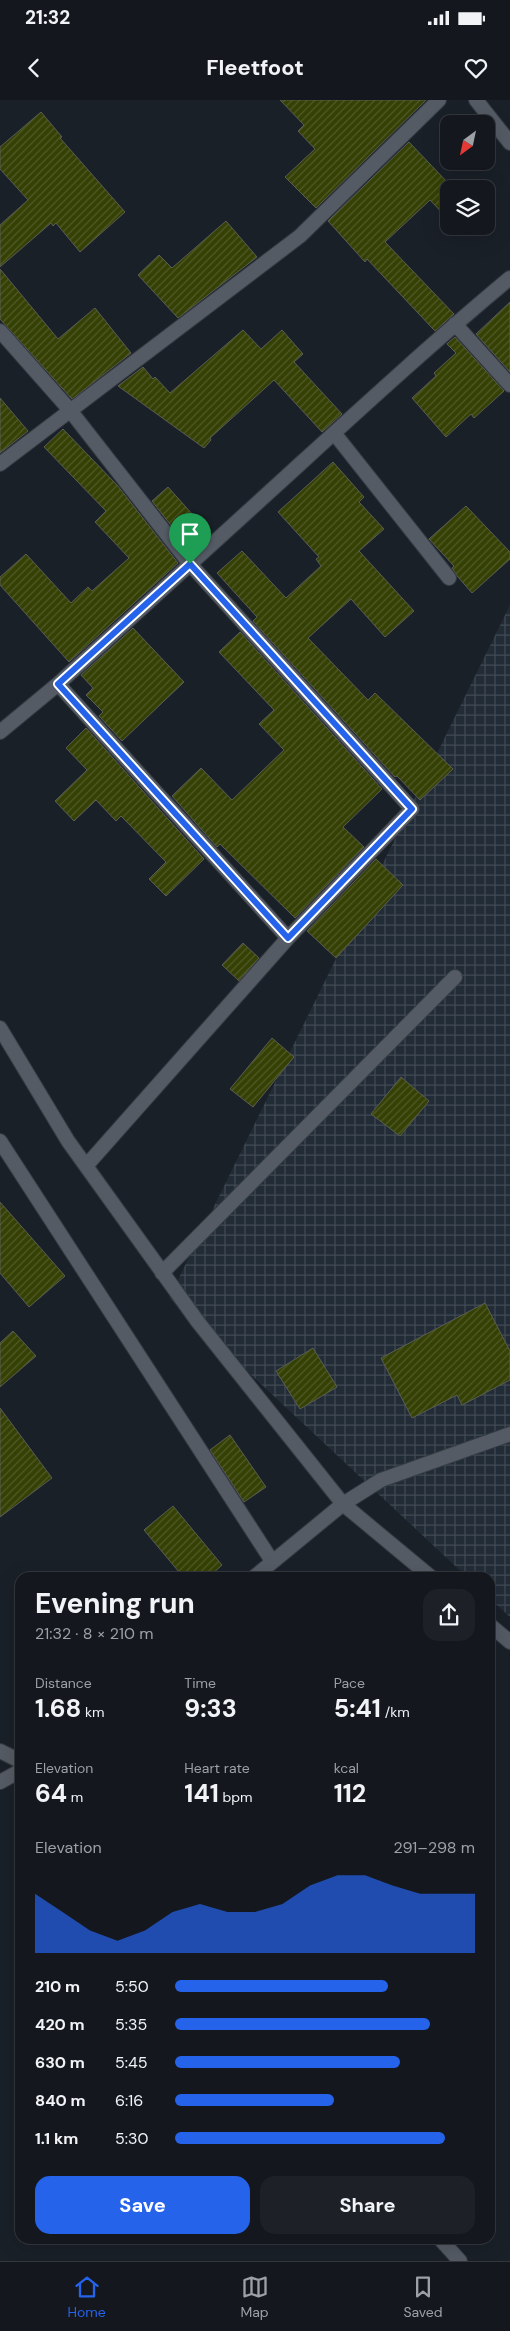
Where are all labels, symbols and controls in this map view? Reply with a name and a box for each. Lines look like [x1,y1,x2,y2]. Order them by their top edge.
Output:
text: 21:32 [25,5,70,30]
text: Fleetfoot [206,53,304,82]
icon: back [20,54,48,82]
icon: heart [462,54,490,82]
north arrow [440,115,495,170]
map controls [440,115,495,235]
button: layers [440,180,495,235]
pin [169,513,211,564]
icon: arrive [176,520,204,548]
text: Evening run [35,1585,195,1622]
button: share [423,1589,475,1641]
text: 21:32 · 8 × 210 m [35,1623,154,1644]
text: Distance [35,1674,92,1692]
text: Time [184,1674,216,1692]
text: Pace [334,1674,365,1692]
text: 1.68 [35,1692,81,1725]
text: 9:33 [184,1692,237,1725]
text: 5:41 [334,1692,381,1725]
text: km [81,1703,105,1721]
text: /km [381,1703,410,1721]
text: Elevation [35,1759,93,1777]
text: Heart rate [184,1759,250,1777]
text: kcal [334,1759,359,1777]
text: 64 [35,1777,67,1810]
text: 141 [184,1777,219,1810]
text: 112 [334,1777,366,1810]
text: m [67,1788,83,1806]
text: bpm [219,1788,253,1806]
text: Elevation [35,1837,102,1858]
text: 291–298 m [393,1837,475,1858]
text: 210 m [35,1976,80,1997]
text: 5:50 [115,1976,149,1997]
text: 420 m [35,2014,85,2035]
text: 5:35 [115,2014,147,2035]
text: 630 m [35,2052,85,2073]
text: 5:45 [115,2052,147,2073]
text: 840 m [35,2090,86,2111]
text: 6:16 [115,2090,143,2111]
text: 1.1 km [35,2128,78,2149]
text: 5:30 [115,2128,148,2149]
button: Save [35,2176,250,2234]
button: Share [260,2176,475,2234]
tab: Home [67,2273,106,2321]
tab: Map [240,2273,269,2321]
tab: Saved [403,2273,443,2321]

